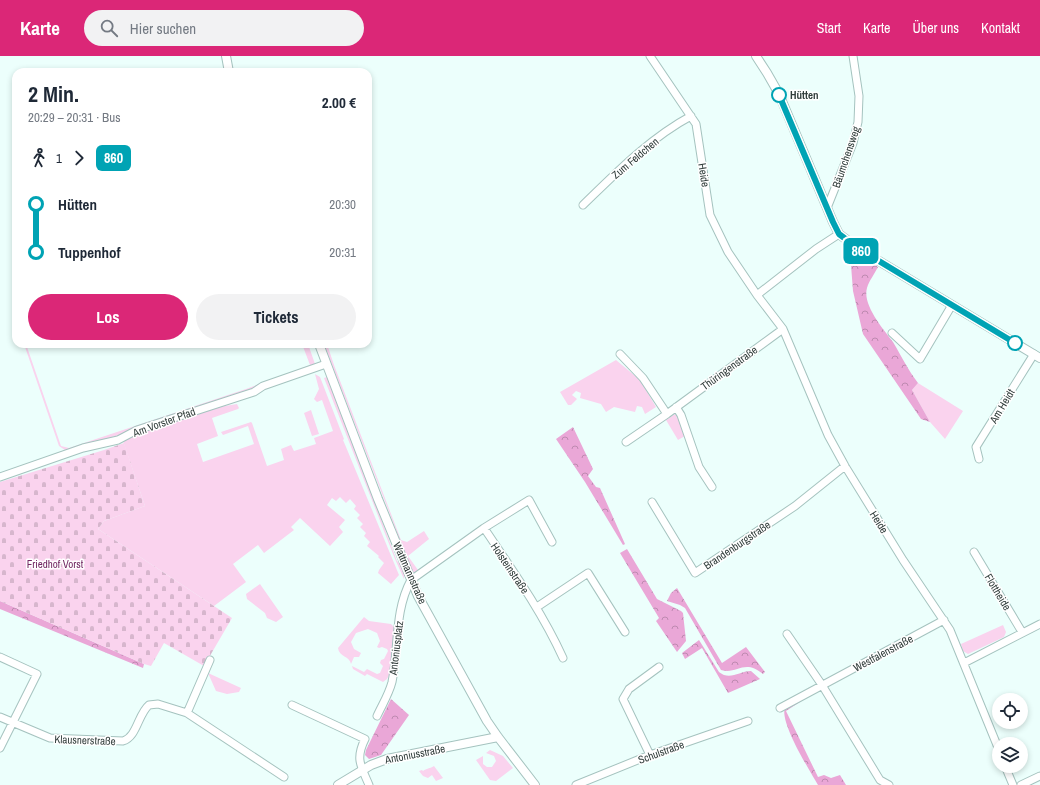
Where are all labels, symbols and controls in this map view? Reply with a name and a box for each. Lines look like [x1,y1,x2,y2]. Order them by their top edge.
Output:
search box [84,10,364,46]
text: Karte [20,15,60,41]
icon: search [98,17,120,39]
text: Hier suchen [130,18,196,39]
text: Start [817,19,841,37]
text: Karte [863,19,890,37]
text: Über uns [912,19,959,37]
text: Kontakt [981,19,1020,37]
text: 2 Min. [28,79,79,109]
marker: Hütten [771,87,787,103]
place label: Hütten [790,88,819,102]
text: 2.00 € [322,92,356,113]
text: 20:29 – 20:31 · Bus [28,109,120,126]
street label: Bäumchensweg [829,124,863,190]
street label: Zum Feldchen [609,134,661,182]
icon: walk [28,147,50,169]
icon: forward [68,147,90,169]
text: 860 [104,149,123,167]
text: 1 [56,150,62,167]
street label: Heide [695,162,713,188]
text: Hütten [58,194,97,215]
text: 20:30 [329,196,356,213]
line badge: 860 [838,238,884,264]
text: Tuppenhof [58,242,121,263]
text: 860 [851,242,871,260]
text: 20:31 [329,244,356,261]
button: Los [28,294,188,340]
button: Tickets [196,294,356,340]
unlabelled marker [1007,335,1023,351]
street label: Thüringenstraße [698,343,760,393]
street label: Am Heidt [986,386,1018,427]
street label: Am Vorster Pfad [130,404,197,440]
street label: Heide [867,508,891,536]
street label: Brandenburgstraße [701,517,773,573]
street label: Wattmannstraße [390,540,430,606]
street label: Holsteinstraße [488,540,532,596]
park label: Friedhof Vorst [27,557,84,571]
street label: Flottheide [982,571,1014,613]
street label: Antoniusplatz [386,620,406,677]
street label: Westfalenstraße [851,631,915,675]
map controls [992,693,1028,773]
button: locate [992,693,1028,729]
street label: Klausnerstraße [54,732,116,748]
street label: Schulstraße [636,737,686,767]
button: layers [992,737,1028,773]
street label: Antoniusstraße [383,741,446,767]

